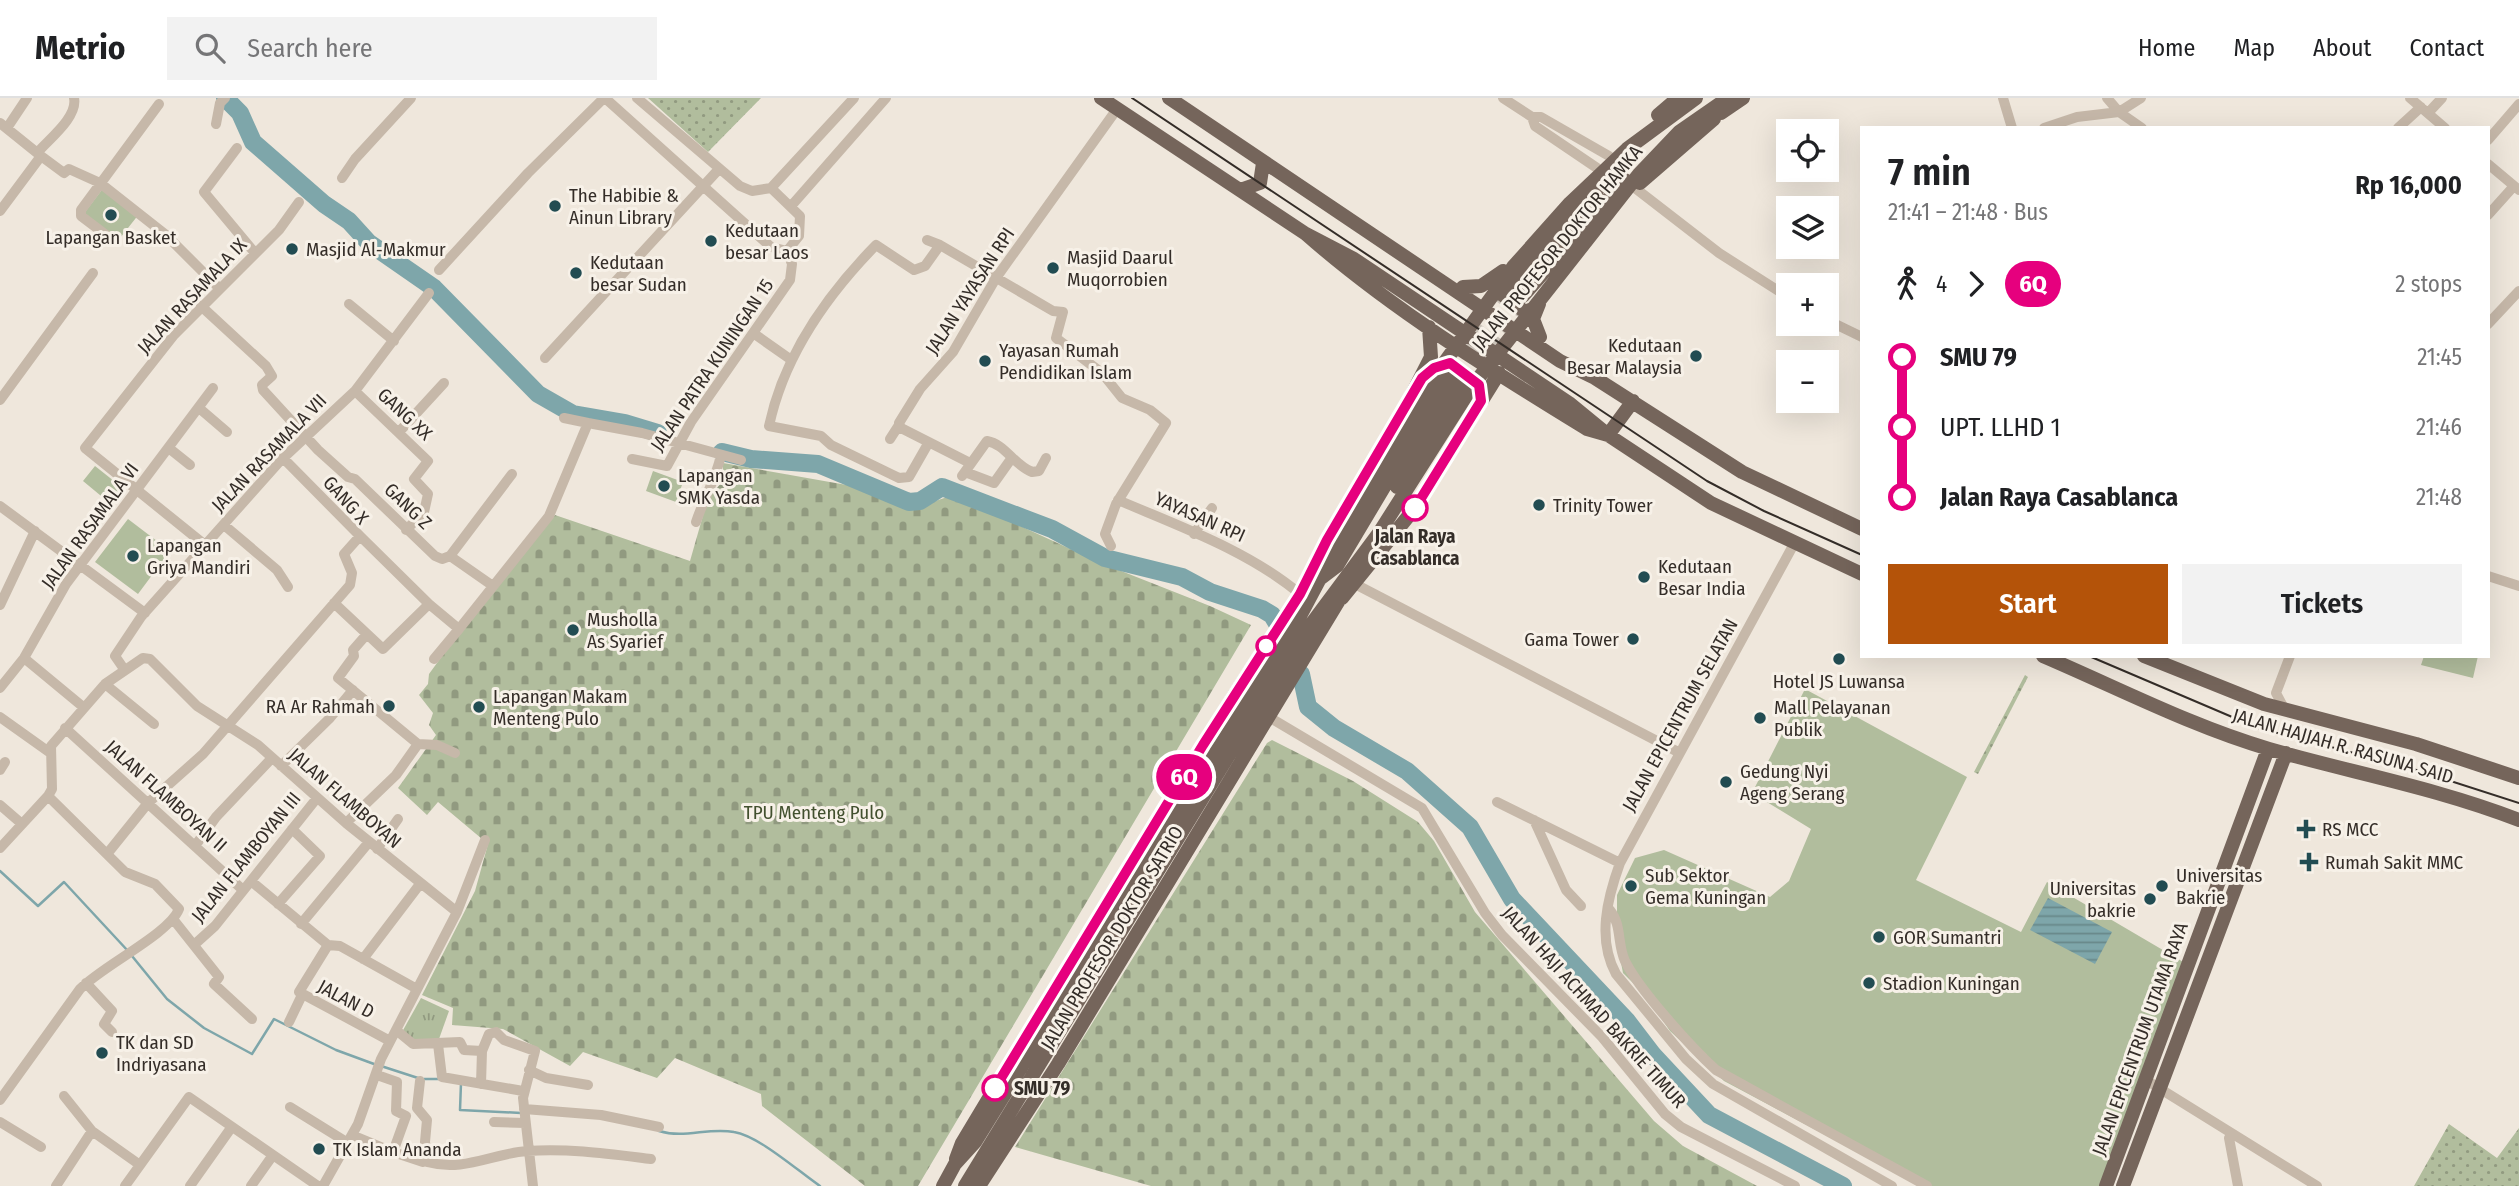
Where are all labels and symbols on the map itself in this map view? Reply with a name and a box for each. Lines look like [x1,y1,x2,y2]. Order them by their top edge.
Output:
street label: JALAN PROFESOR DOKTOR HAMKA [1467,141,1647,355]
place label: The Habibie & Ainun Library [569,184,679,229]
marker: The Habibie & Ainun Library [547,198,563,214]
marker: Lapangan Basket [103,207,119,223]
place label: Kedutaan besar Laos [725,219,809,264]
street label: JALAN YAYASAN RPI [921,223,1019,359]
place label: Lapangan Basket [45,226,177,249]
street label: JALAN RASAMALA IX [132,233,252,359]
marker: Kedutaan besar Laos [703,233,719,249]
place label: Masjid Al-Makmur [306,238,446,261]
marker: Masjid Al-Makmur [284,241,300,257]
place label: Masjid Daarul Muqorrobien [1067,246,1173,291]
place label: Kedutaan besar Sudan [590,251,687,296]
marker: Masjid Daarul Muqorrobien [1045,260,1061,276]
marker: Kedutaan besar Sudan [568,265,584,281]
street label: JALAN PATRA KUNINGAN 15 [646,274,778,456]
place label: Kedutaan Besar Malaysia [1567,334,1682,379]
place label: Yayasan Rumah Pendidikan Islam [999,339,1132,384]
marker: Kedutaan Besar Malaysia [1688,348,1704,364]
marker: Yayasan Rumah Pendidikan Islam [977,353,993,369]
street label: GANG XX [373,383,438,446]
street label: JALAN RASAMALA VII [207,389,331,517]
street label: JALAN RASAMALA VI [37,458,143,594]
place label: Lapangan SMK Yasda [678,464,760,509]
street label: GANG X [318,471,374,529]
street label: GANG Z [380,478,436,534]
marker: Lapangan SMK Yasda [656,478,672,494]
street label: YAYASAN RPI [1151,487,1249,547]
place label: Trinity Tower [1553,494,1653,517]
marker: Jalan Raya Casablanca [1402,495,1428,521]
marker: Trinity Tower [1531,497,1547,513]
place label: Jalan Raya Casablanca [1370,525,1460,570]
place label: Lapangan Griya Mandiri [147,534,251,579]
marker: Lapangan Griya Mandiri [125,548,141,564]
place label: Kedutaan Besar India [1658,555,1745,600]
marker: Kedutaan Besar India [1636,569,1652,585]
place label: Musholla As Syarief [587,608,664,653]
street label: JALAN EPICENTRUM SELATAN [1617,615,1743,815]
marker: Musholla As Syarief [565,622,581,638]
place label: Gama Tower [1524,628,1619,651]
marker: Gama Tower [1625,631,1641,647]
unlabelled marker [1256,636,1276,656]
marker: Hotel JS Luwansa [1831,651,1847,667]
place label: Hotel JS Luwansa [1773,670,1905,693]
place label: Lapangan Makam Menteng Pulo [493,685,628,730]
place label: RA Ar Rahmah [266,695,375,718]
place label: Mall Pelayanan Publik [1774,696,1891,741]
marker: RA Ar Rahmah [381,698,397,714]
marker: Lapangan Makam Menteng Pulo [471,699,487,715]
street label: JALAN HAJJAH R. RASUNA SAID [2230,703,2456,789]
marker: Mall Pelayanan Publik [1752,710,1768,726]
street label: JALAN FLAMBOYAN II [100,735,232,857]
street label: JALAN FLAMBOYAN [284,743,406,853]
line badge: 6Q [1152,754,1216,800]
place label: Gedung Nyi Ageng Serang [1740,760,1845,805]
marker: Gedung Nyi Ageng Serang [1718,774,1734,790]
street label: JALAN FLAMBOYAN III [186,787,306,927]
park label: TPU Menteng Pulo [744,801,884,824]
place label: RS MCC [2322,818,2379,841]
marker: RS MCC [2296,819,2316,839]
street label: JALAN PROFESOR DOKTOR SATRIO [1036,822,1188,1054]
place label: Rumah Sakit MMC [2325,851,2464,874]
marker: Rumah Sakit MMC [2299,852,2319,872]
place label: Sub Sektor Gema Kuningan [1645,864,1766,909]
place label: Universitas Bakrie [2176,864,2262,909]
place label: Universitas bakrie [2050,877,2136,922]
marker: Sub Sektor Gema Kuningan [1623,878,1639,894]
marker: Universitas Bakrie [2154,878,2170,894]
marker: Universitas bakrie [2142,891,2158,907]
street label: JALAN HAJI ACHMAD BAKRIE TIMUR [1497,901,1691,1113]
street label: JALAN EPICENTRUM UTAMA RAYA [2087,919,2193,1159]
place label: GOR Sumantri [1893,926,2002,949]
marker: GOR Sumantri [1871,929,1887,945]
place label: Stadion Kuningan [1883,972,2020,995]
street label: JALAN D [314,975,378,1023]
marker: Stadion Kuningan [1861,975,1877,991]
place label: TK dan SD Indriyasana [116,1031,207,1076]
marker: TK dan SD Indriyasana [94,1045,110,1061]
marker: SMU 79 [982,1075,1008,1101]
place label: SMU 79 [1014,1077,1070,1100]
place label: TK Islam Ananda [333,1138,462,1161]
marker: TK Islam Ananda [311,1141,327,1157]

